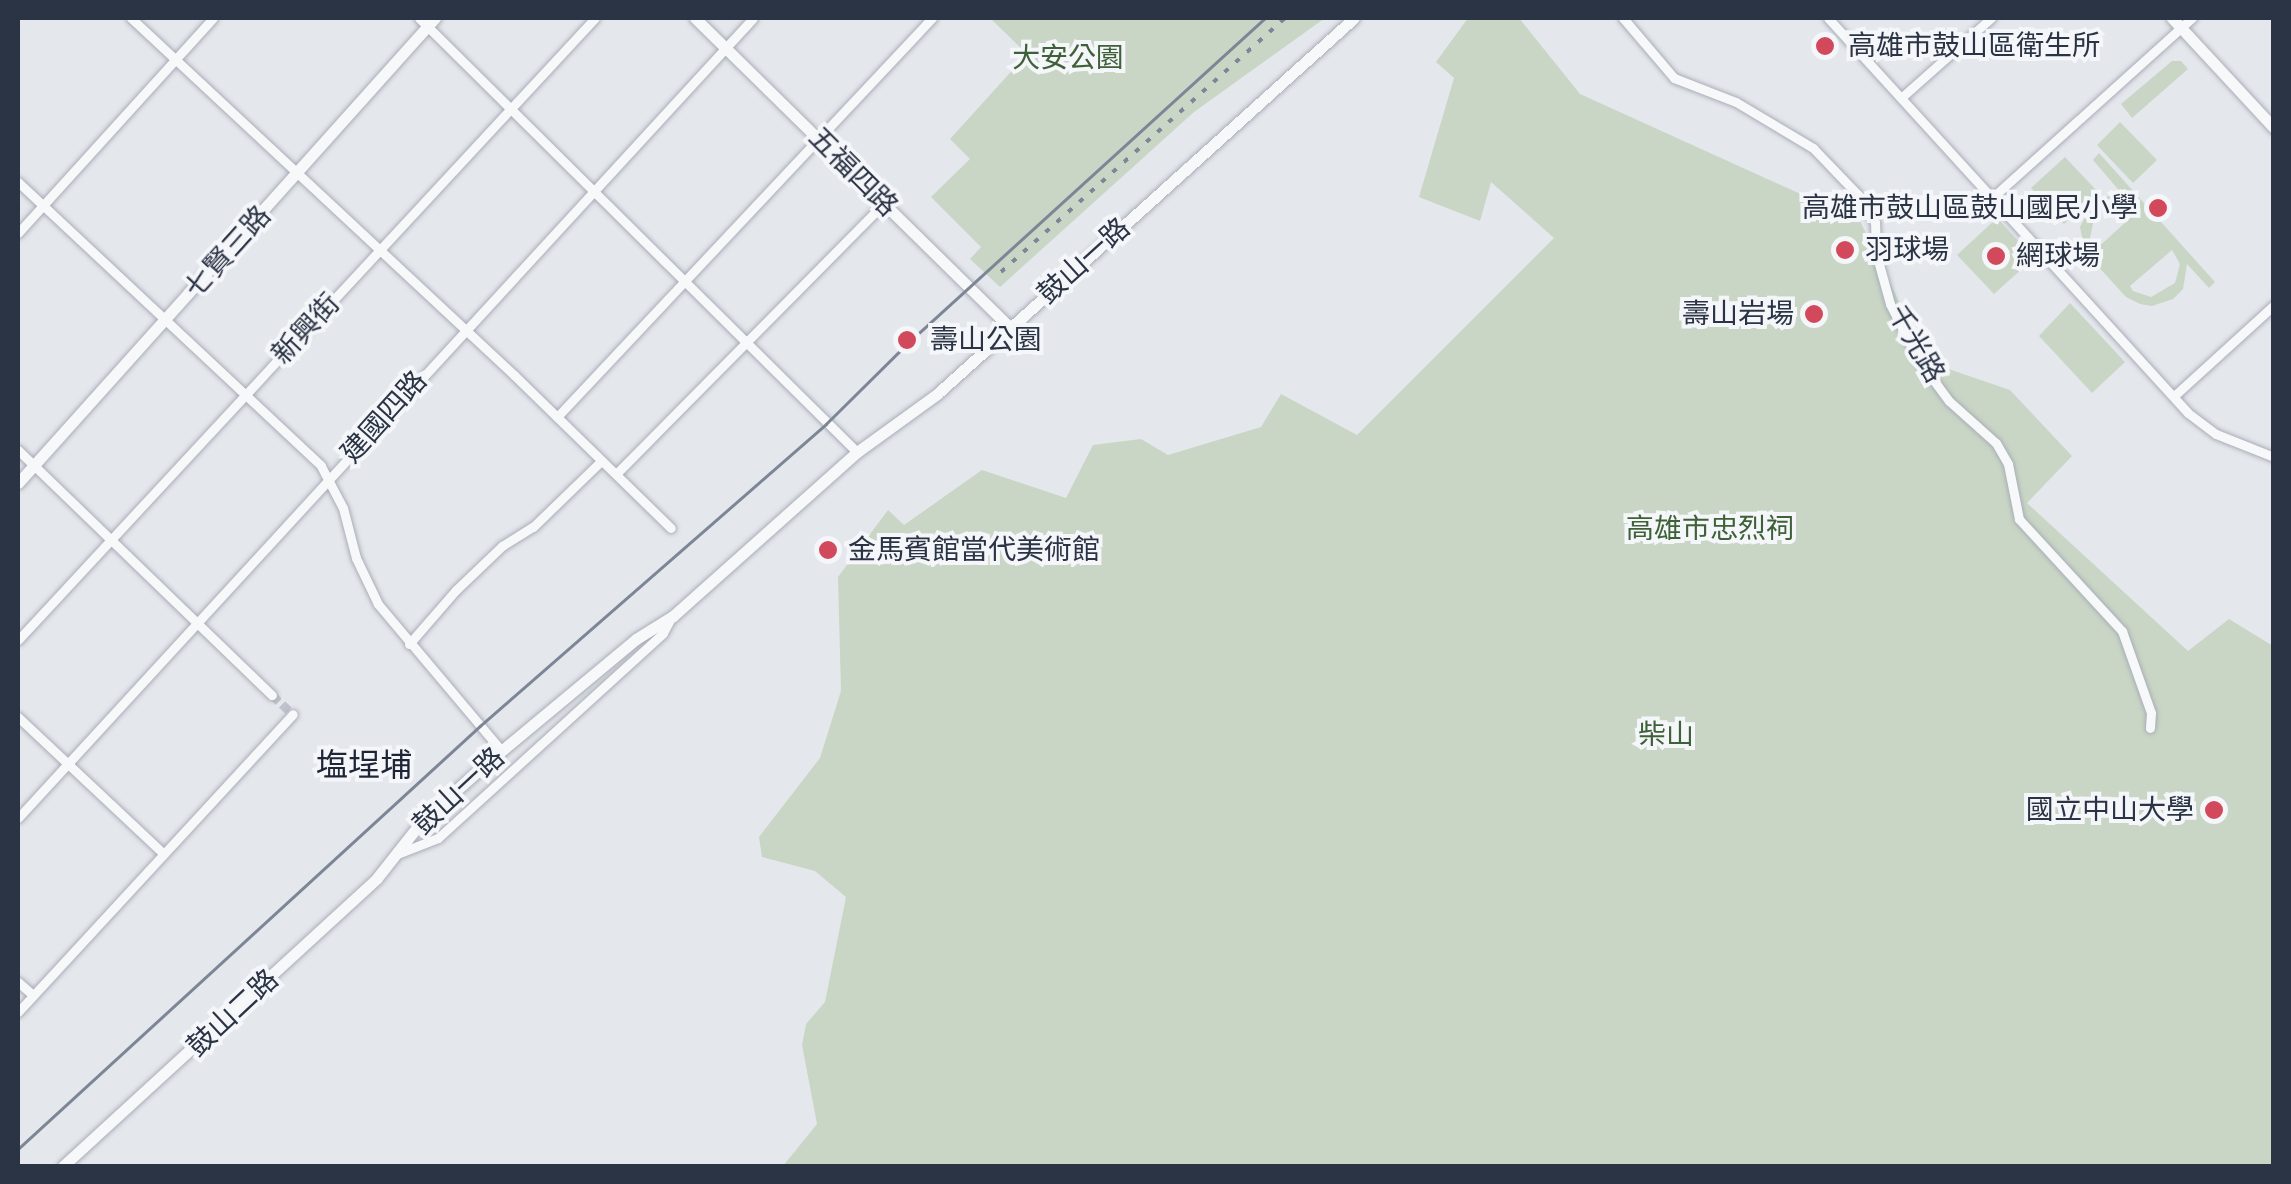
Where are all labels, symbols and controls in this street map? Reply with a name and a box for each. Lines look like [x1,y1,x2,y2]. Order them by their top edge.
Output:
place label: 高雄市鼓山區衛生所 [1848,29,2100,63]
marker: 高雄市鼓山區衛生所 [1812,33,1838,59]
park label: 大安公園 [1012,41,1124,75]
street label: 五福四路 [802,121,904,223]
place label: 高雄市鼓山區鼓山國民小學 [1802,191,2138,225]
marker: 高雄市鼓山區鼓山國民小學 [2147,197,2169,219]
street label: 七賢三路 [178,199,278,305]
street label: 鼓山一路 [1031,211,1137,311]
place label: 羽球場 [1865,233,1949,267]
marker: 羽球場 [1834,239,1856,261]
place label: 網球場 [2016,239,2100,273]
marker: 網球場 [1985,245,2007,267]
street label: 新興街 [265,287,347,371]
place label: 壽山岩場 [1682,297,1794,331]
street label: 千光路 [1880,299,1952,389]
marker: 壽山岩場 [1803,303,1825,325]
place label: 壽山公園 [930,323,1042,357]
marker: 壽山公園 [894,327,920,353]
street label: 建國四路 [334,364,434,470]
park label: 高雄市忠烈祠 [1626,512,1794,546]
place label: 金馬賓館當代美術館 [848,533,1100,567]
marker: 金馬賓館當代美術館 [817,539,839,561]
park label: 柴山 [1638,718,1694,752]
street label: 鼓山一路 [407,741,511,841]
district label: 塩埕埔 [316,747,412,785]
place label: 國立中山大學 [2026,793,2194,827]
marker: 國立中山大學 [2203,799,2225,821]
street label: 鼓山二路 [181,963,285,1063]

